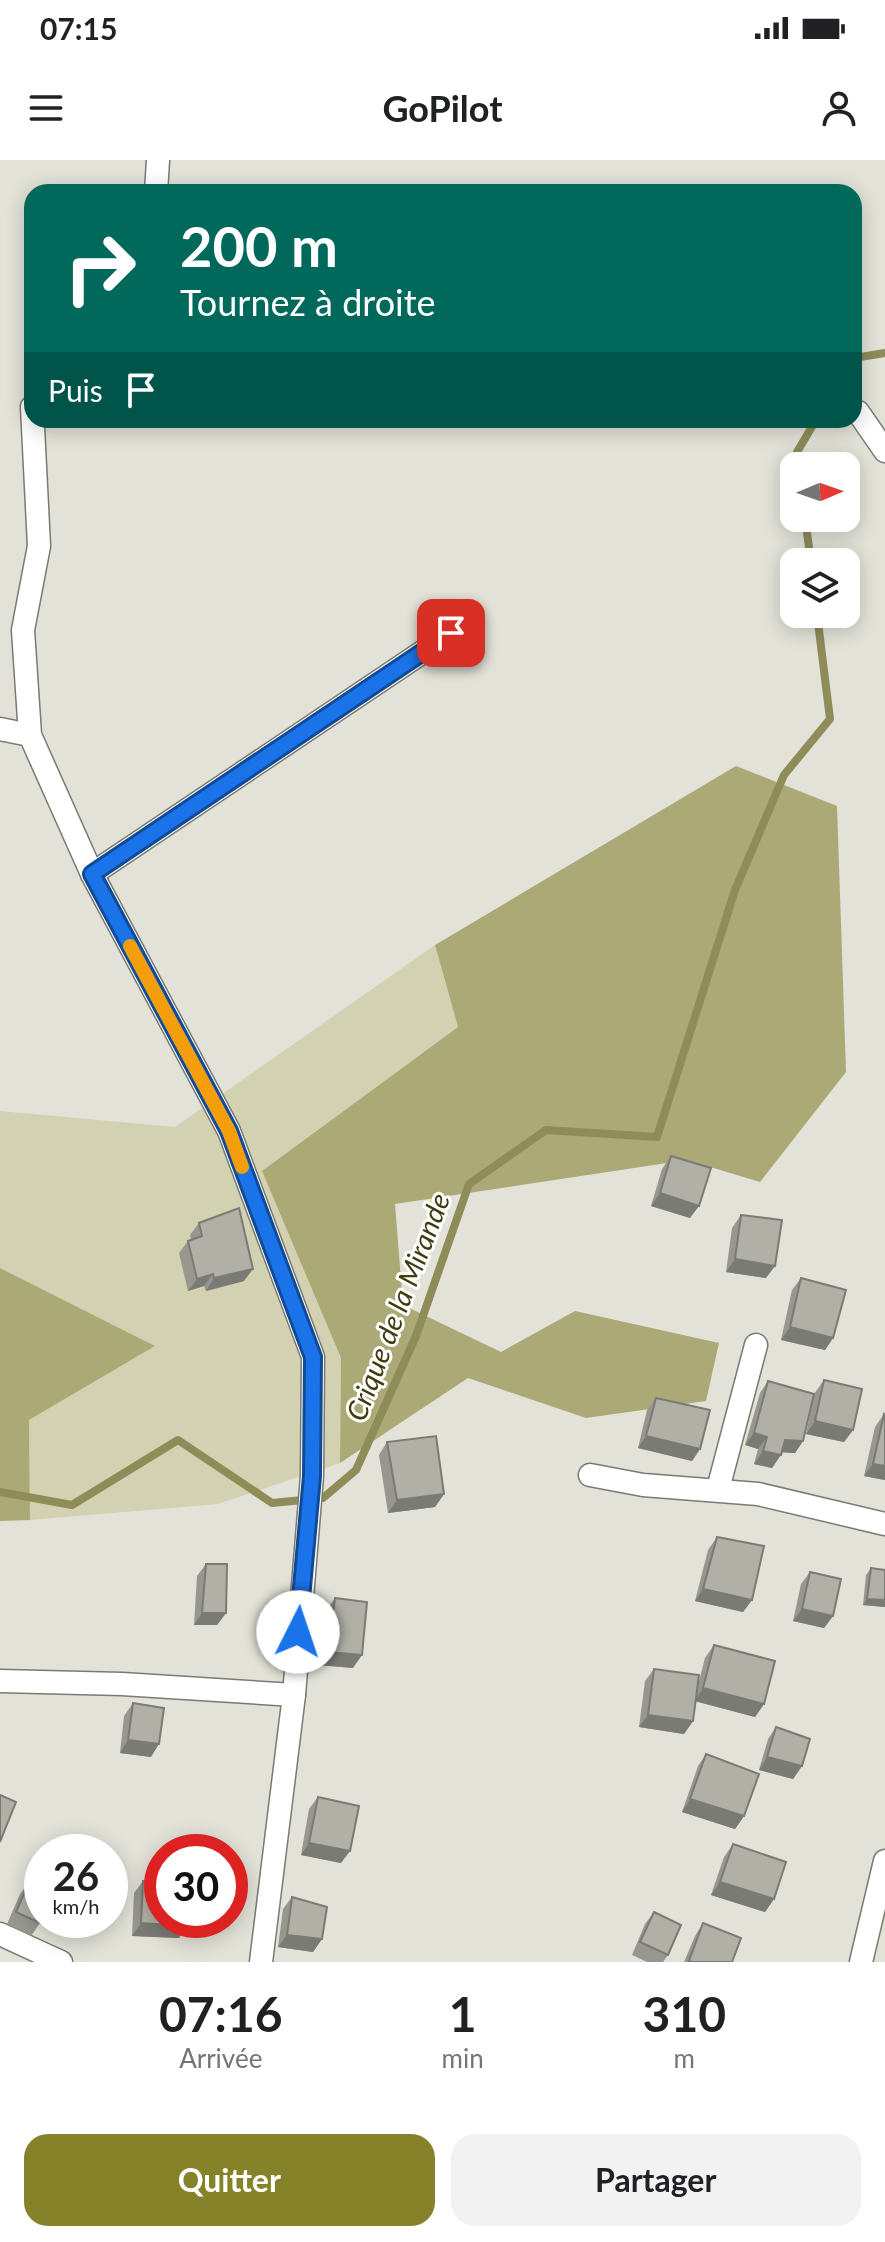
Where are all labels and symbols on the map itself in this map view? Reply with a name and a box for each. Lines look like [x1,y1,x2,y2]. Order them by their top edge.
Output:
north arrow [780,452,860,532]
pin [417,599,485,667]
water label: Crique de la Mirande [338,1188,456,1425]
position arrow [256,1590,340,1674]
speed limit sign: 30 [144,1834,248,1938]

